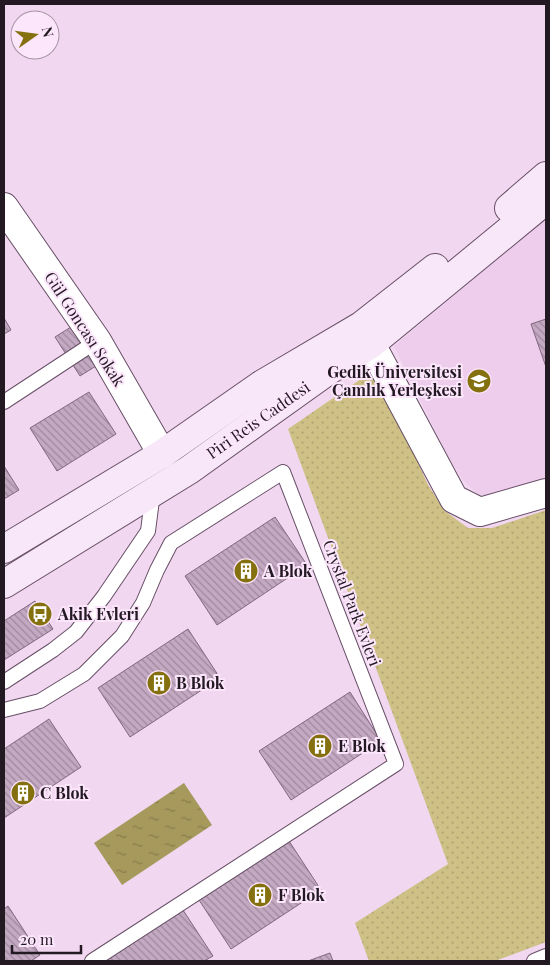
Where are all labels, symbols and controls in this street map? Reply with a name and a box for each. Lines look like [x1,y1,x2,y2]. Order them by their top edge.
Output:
north arrow [10,10,60,60]
text: N [38,25,59,39]
street label: Gül Goncası Sokak [40,267,131,390]
place label: Gedik Üniversitesi Çamlık Yerleşkesi [327,361,462,400]
school or university icon: Gedik Üniversitesi Çamlık Yerleşkesi [466,368,492,394]
street label: Piri Reis Caddesi [202,376,314,463]
street label: Crystal Park Evleri [319,537,386,669]
building icon: A Blok [233,558,259,584]
place label: A Blok [263,560,313,581]
bus stop icon: Akik Evleri [27,601,53,627]
place label: Akik Evleri [57,603,139,624]
building icon: B Blok [146,670,172,696]
place label: B Blok [176,672,225,693]
building icon: E Blok [307,733,333,759]
place label: E Blok [338,735,386,756]
building icon: C Blok [10,780,36,806]
place label: C Blok [40,782,89,803]
building icon: F Blok [247,882,273,908]
place label: F Blok [278,884,325,905]
scale bar [12,922,81,954]
text: 20 m [20,929,54,949]

